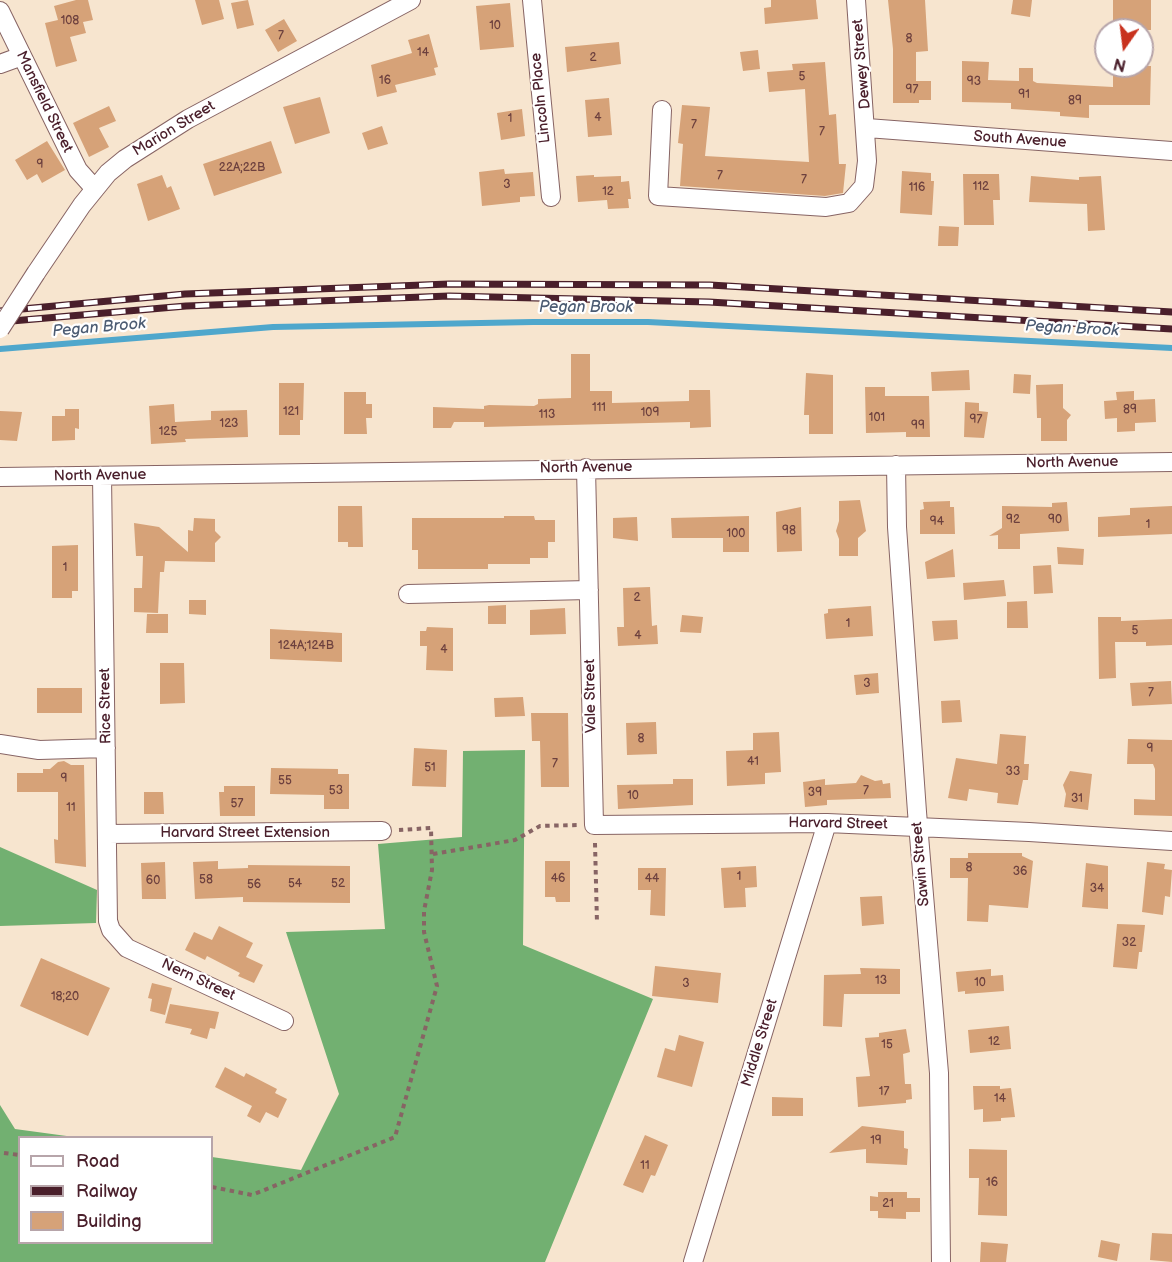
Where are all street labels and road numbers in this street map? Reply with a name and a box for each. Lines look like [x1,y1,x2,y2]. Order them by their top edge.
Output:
street label: Dewey Street [849,18,875,110]
street label: Mansfield Street [12,48,76,156]
street label: Lincoln Place [527,52,555,144]
street label: Marion Street [130,97,218,161]
street label: South Avenue [973,128,1067,152]
street label: North Avenue [1026,453,1118,473]
street label: North Avenue [540,458,632,478]
street label: North Avenue [54,466,146,486]
street label: Vale Street [581,659,601,733]
street label: Rice Street [96,668,116,744]
street label: Harvard Street [788,814,888,834]
street label: Sawin Street [908,821,934,907]
street label: Harvard Street Extension [160,824,330,842]
street label: Nern Street [158,955,238,1005]
street label: Middle Street [738,997,782,1089]

